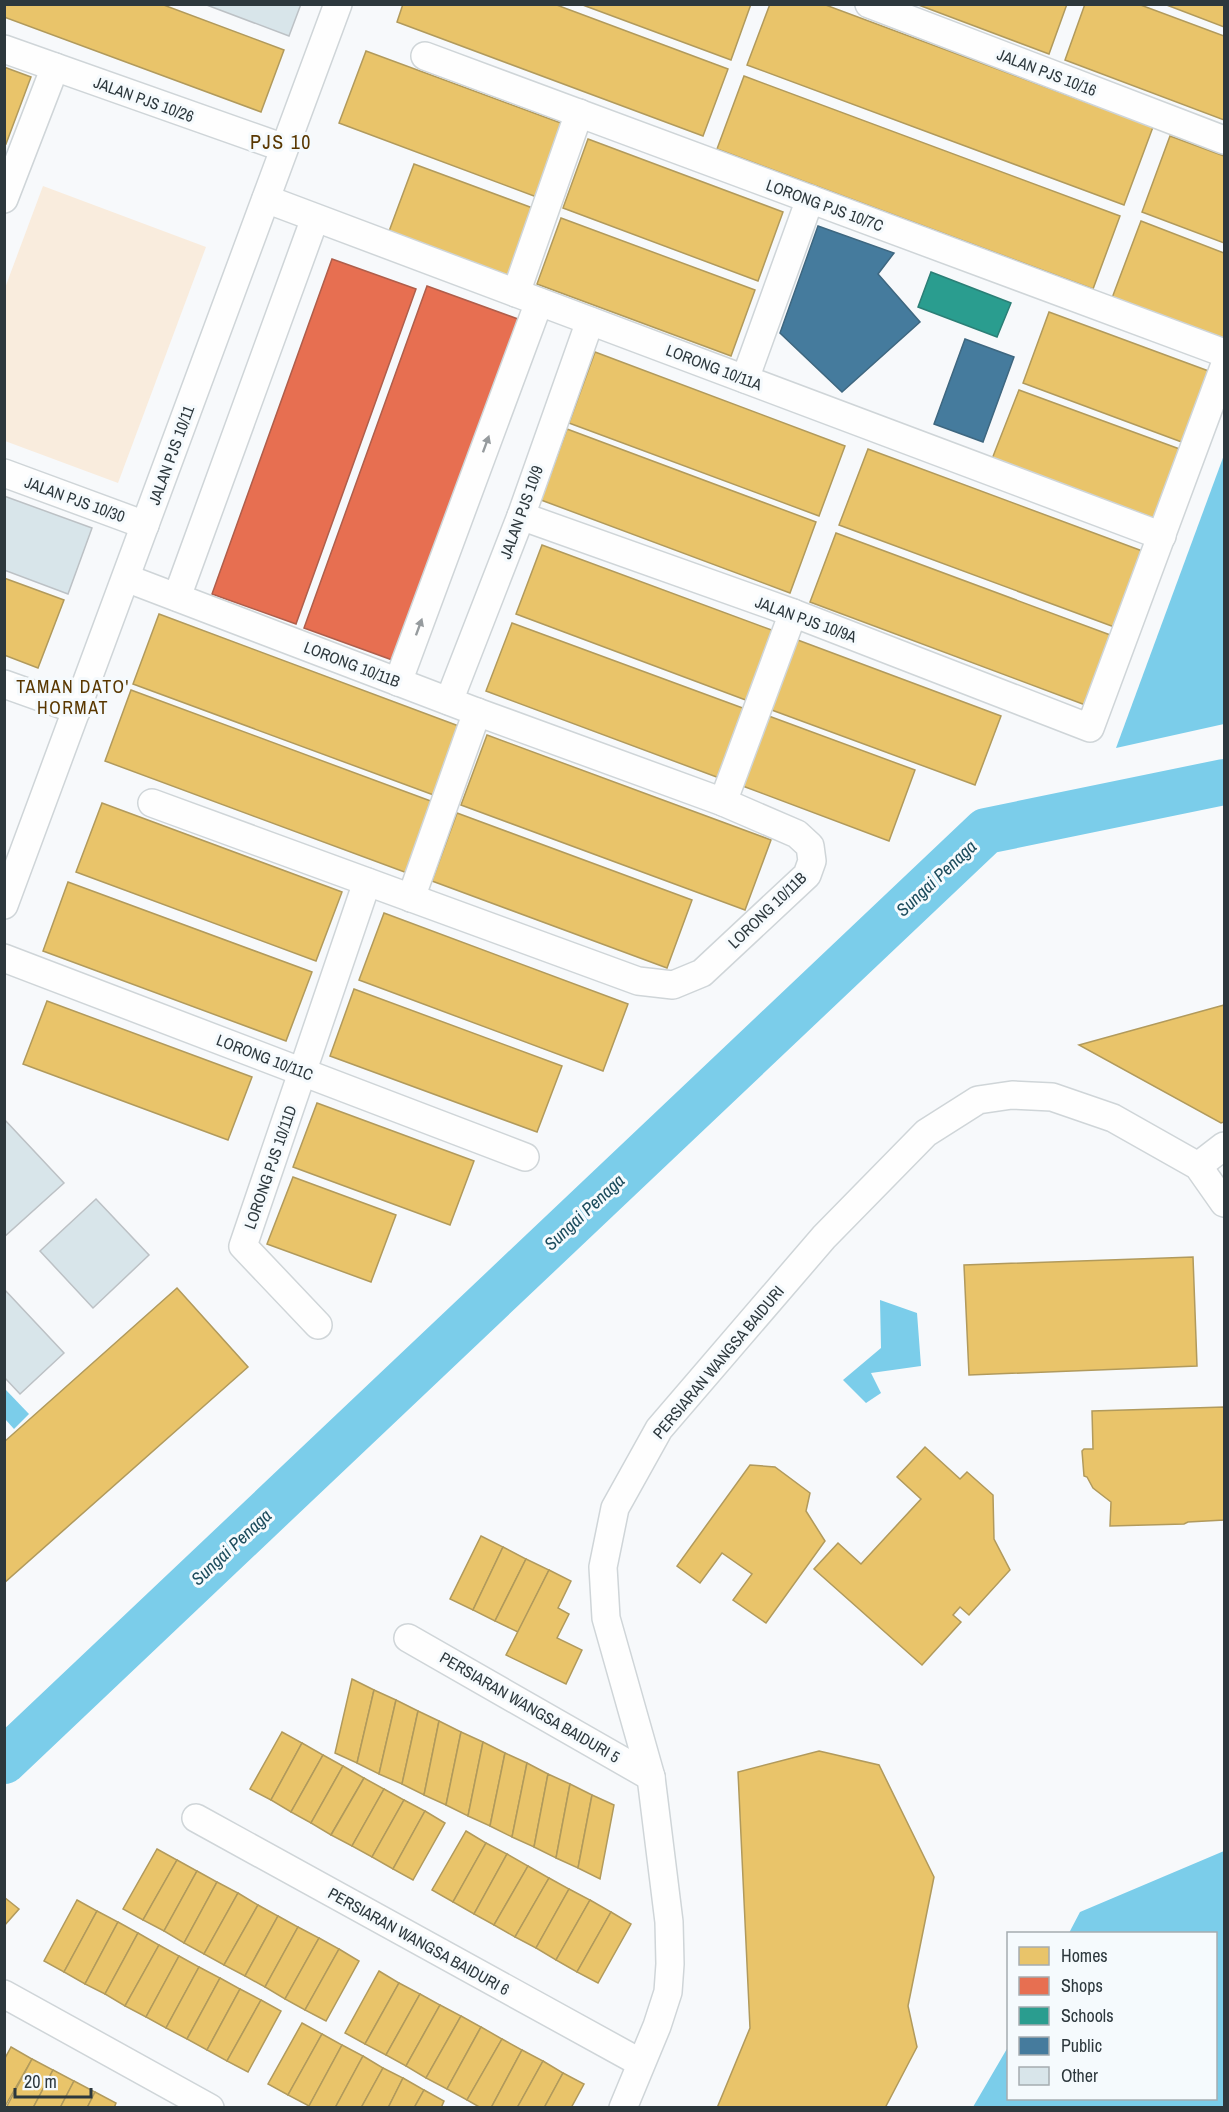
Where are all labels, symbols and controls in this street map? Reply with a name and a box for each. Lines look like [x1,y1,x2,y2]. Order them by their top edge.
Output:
street label: JALAN PJS 10/16 [994,43,1100,101]
street label: JALAN PJS 10/26 [91,71,197,127]
district label: PJS 10 [250,128,312,155]
street label: LORONG PJS 10/7C [763,174,887,236]
street label: LORONG 10/11A [663,339,765,395]
street label: JALAN PJS 10/11 [143,402,199,508]
one-way arrow [482,435,492,453]
street label: JALAN PJS 10/9 [494,462,548,562]
street label: JALAN PJS 10/30 [22,471,128,527]
street label: JALAN PJS 10/9A [752,590,860,648]
one-way arrow [414,618,424,636]
street label: LORONG 10/11B [301,636,403,692]
district label: TAMAN DATO' HORMAT [16,674,130,720]
water label: Sungai Penaga [890,834,982,922]
street label: LORONG 10/11B [723,867,811,953]
street label: LORONG 10/11C [214,1028,316,1086]
street label: LORONG PJS 10/11D [239,1102,301,1232]
water label: Sungai Penaga [538,1168,630,1256]
street label: PERSIARAN WANGSA BAIDURI [647,1281,789,1443]
water label: Sungai Penaga [185,1503,277,1591]
street label: PERSIARAN WANGSA BAIDURI 5 [436,1646,624,1768]
street label: PERSIARAN WANGSA BAIDURI 6 [324,1882,514,2000]
legend [1007,1932,1217,2100]
text: Homes [1061,1943,1108,1968]
text: Shops [1061,1973,1103,1998]
text: Schools [1061,2003,1114,2028]
text: Public [1061,2033,1102,2058]
scale bar [15,2061,92,2099]
text: Other [1061,2063,1098,2088]
text: 20 m [24,2069,57,2094]

